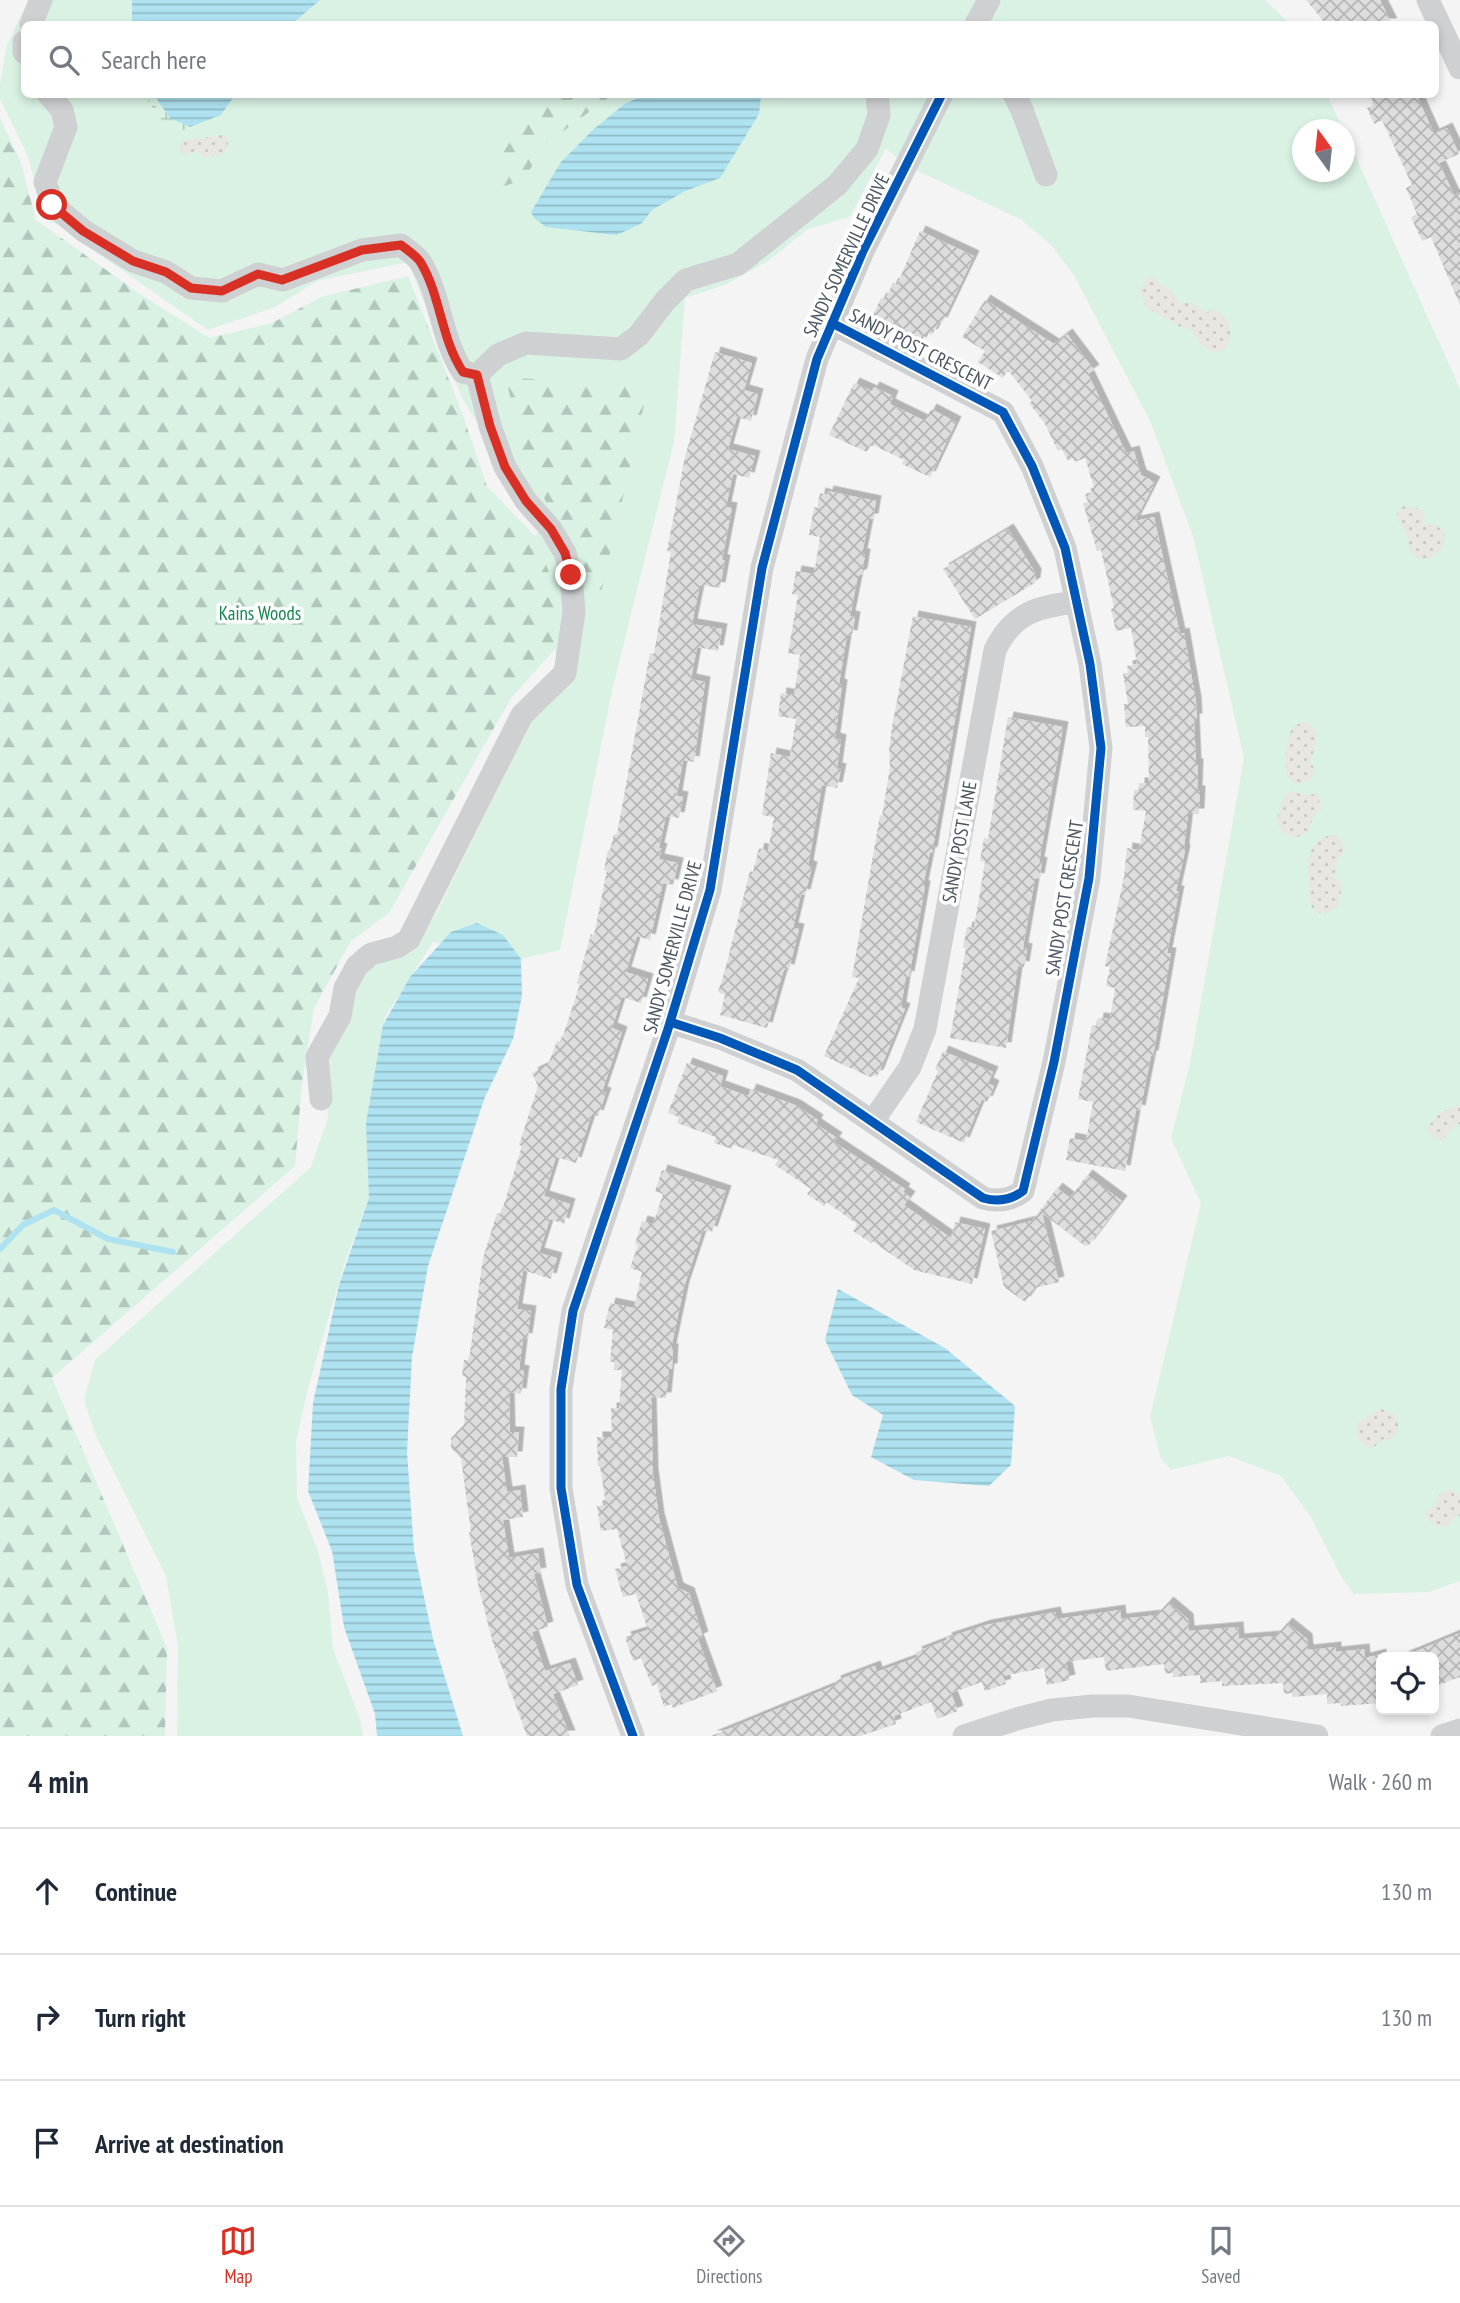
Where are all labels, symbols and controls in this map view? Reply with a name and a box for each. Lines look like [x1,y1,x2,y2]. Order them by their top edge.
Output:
search box [21,21,1439,98]
icon: search [45,41,83,79]
text: Search here [101,43,207,76]
north arrow [1292,119,1355,182]
street label: SANDY SOMERVILLE DRIVE [798,169,894,341]
route start [36,189,67,220]
street label: SANDY POST CRESCENT [845,303,997,396]
route end [555,559,586,590]
park label: Kains Woods [219,601,301,625]
street label: SANDY POST LANE [936,779,982,905]
street label: SANDY POST CRESCENT [1040,818,1088,978]
street label: SANDY SOMERVILLE DRIVE [637,858,707,1036]
map controls [1376,1652,1439,1715]
button: locate [1376,1652,1439,1715]
text: 4 min [28,1762,89,1801]
text: Walk · 260 m [1329,1767,1432,1796]
icon: ahead [28,1872,66,1910]
text: Continue [95,1875,177,1908]
text: 130 m [1381,1877,1432,1906]
icon: right [28,1998,66,2036]
text: Turn right [95,2001,186,2034]
text: 130 m [1381,2003,1432,2032]
icon: arrive [28,2124,66,2162]
text: Arrive at destination [95,2127,284,2160]
tab: Map [219,2222,257,2288]
tab: Directions [696,2222,762,2288]
tab: Saved [1201,2222,1241,2288]

